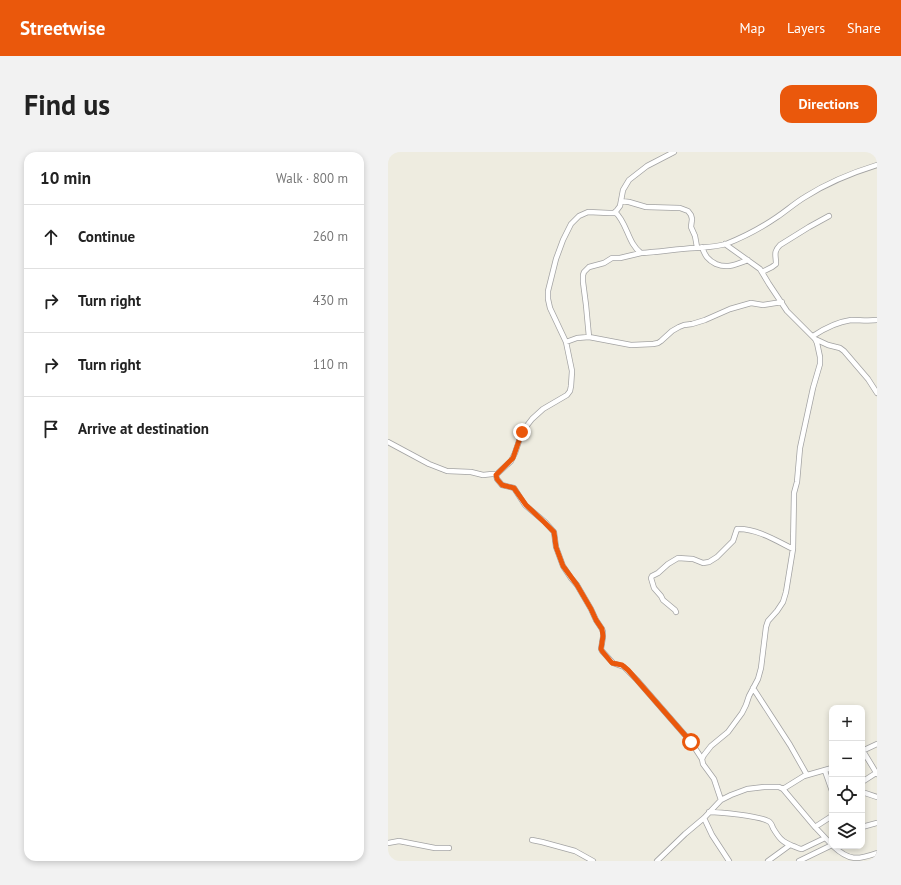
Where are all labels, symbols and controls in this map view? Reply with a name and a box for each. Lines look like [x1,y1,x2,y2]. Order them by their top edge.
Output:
text: Streetwise [20,16,105,40]
text: Map [739,19,765,37]
text: Layers [787,19,825,37]
text: Share [847,19,881,37]
button: Directions [780,85,877,123]
text: Find us [24,86,110,123]
text: 10 min [40,167,91,189]
text: Walk · 800 m [276,170,348,187]
icon: ahead [40,226,62,248]
text: Continue [78,227,135,246]
text: 260 m [313,228,348,245]
icon: right [40,290,62,312]
text: Turn right [78,291,141,310]
text: 430 m [313,292,348,309]
icon: right [40,354,62,376]
text: Turn right [78,355,141,374]
text: 110 m [313,356,348,373]
icon: arrive [40,418,62,440]
text: Arrive at destination [78,419,209,438]
route end [513,423,531,441]
map controls [829,705,865,849]
button: + [829,705,865,741]
route start [682,733,700,751]
button: − [829,741,865,777]
button: locate [829,777,865,813]
button: layers [829,813,865,849]

